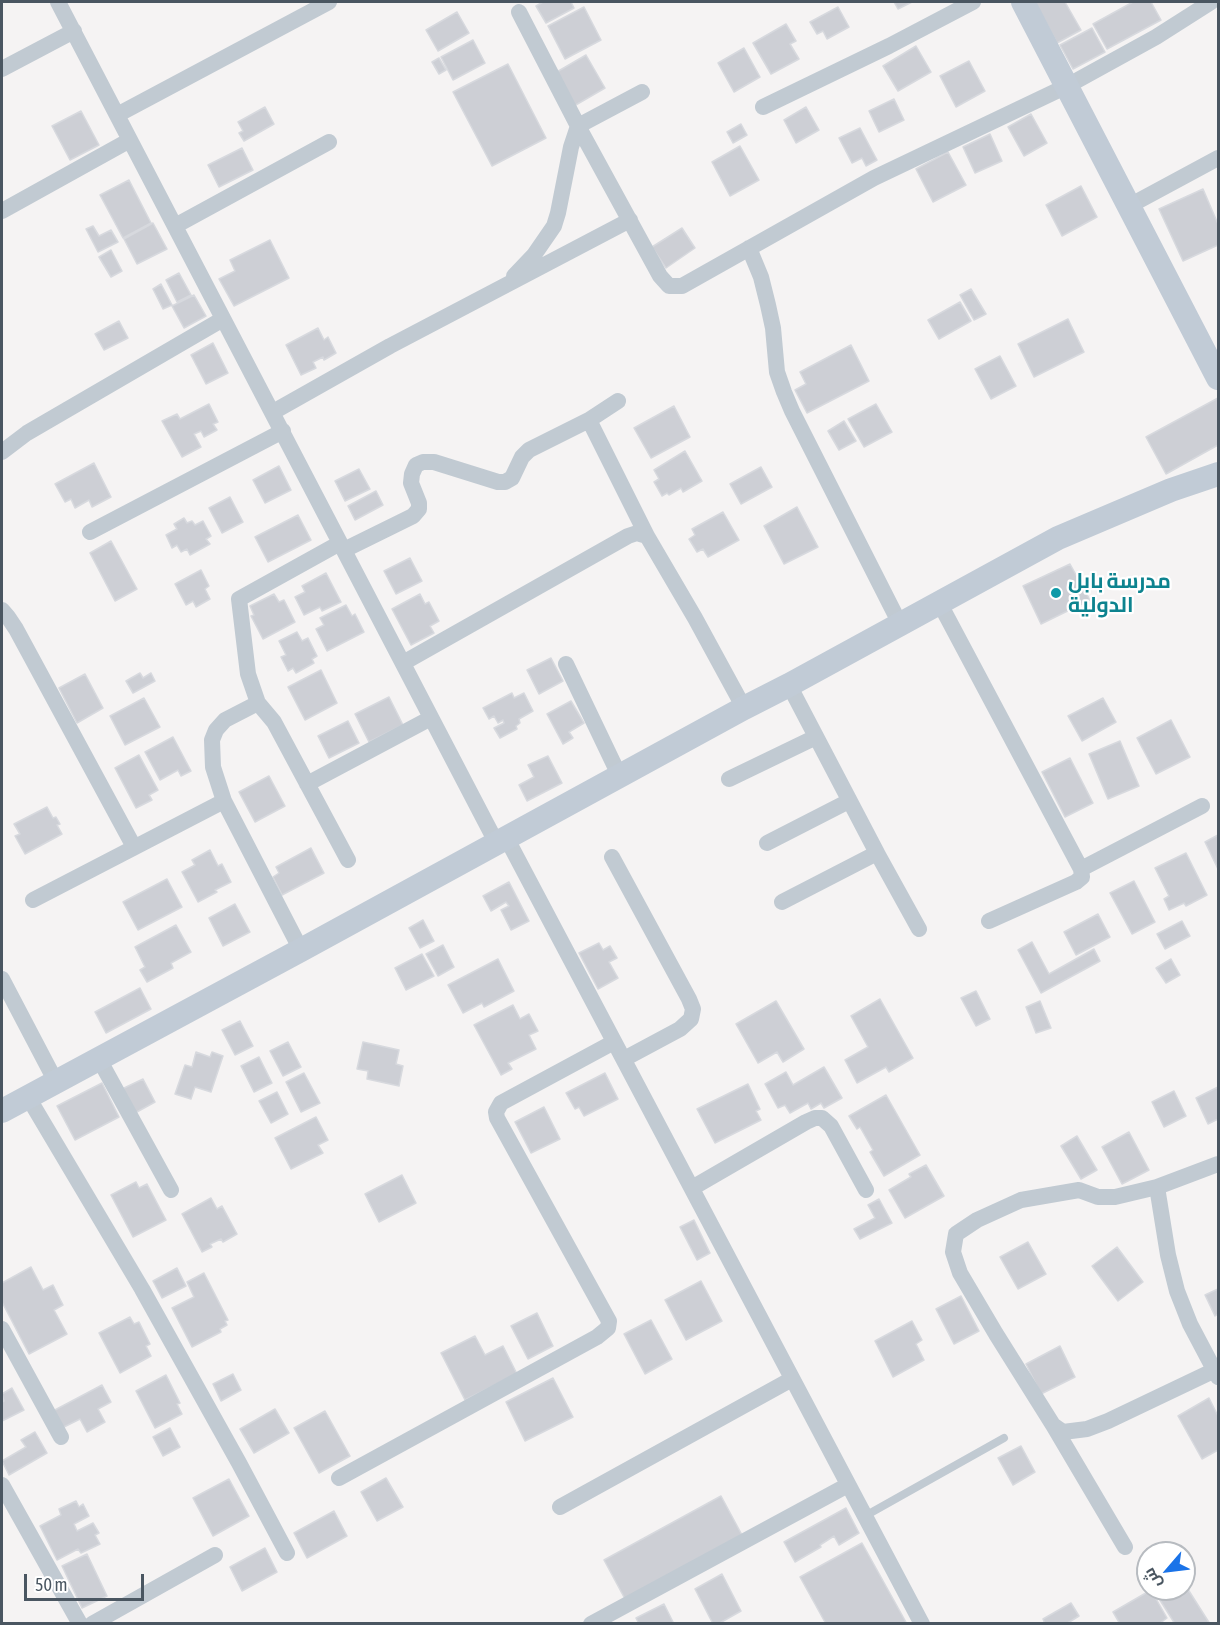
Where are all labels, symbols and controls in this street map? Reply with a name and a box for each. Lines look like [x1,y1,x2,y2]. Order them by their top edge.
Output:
place label: مدرسة بابل الدولية [1068,568,1171,618]
marker: مدرسة بابل الدولية [1049,586,1063,600]
north arrow [1136,1541,1196,1601]
scale bar [27,1562,147,1600]
text: ش [1139,1565,1165,1592]
text: 50 m [35,1574,67,1595]

